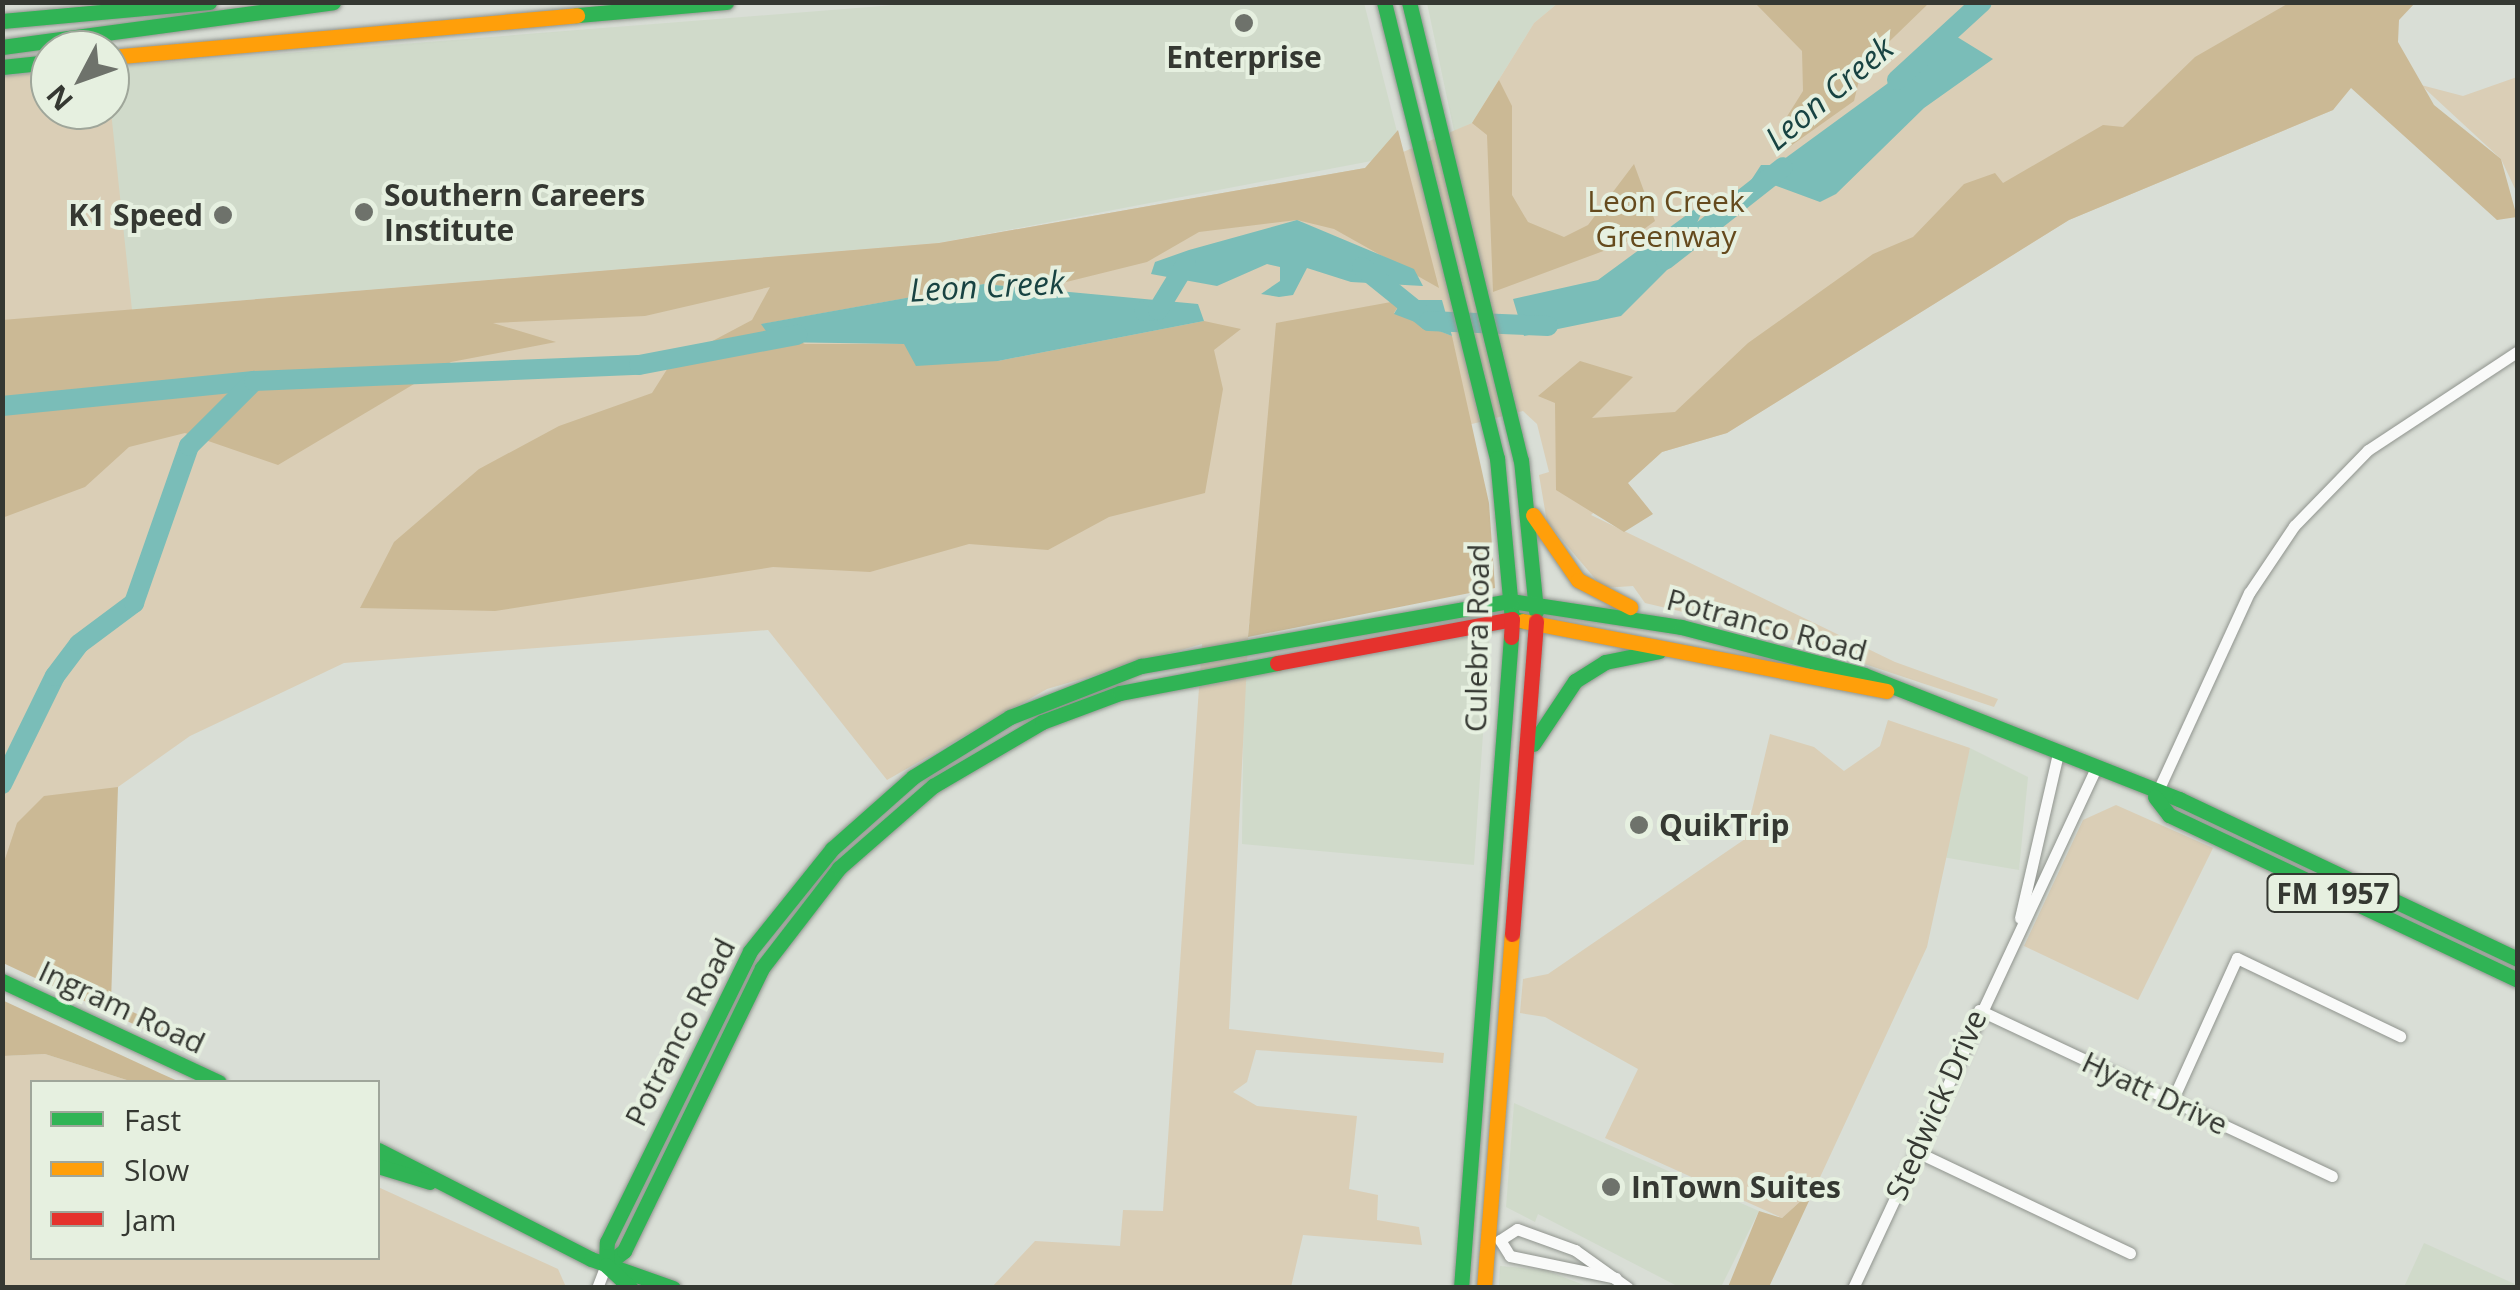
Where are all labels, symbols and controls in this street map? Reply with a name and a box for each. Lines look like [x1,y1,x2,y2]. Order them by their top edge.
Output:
marker: Enterprise [1233,12,1255,34]
water label: Leon Creek [1757,28,1901,158]
north arrow [30,30,130,130]
place label: Enterprise [1166,39,1322,75]
text: N [37,77,81,119]
place label: Southern Careers Institute [384,177,645,248]
park label: Leon Creek Greenway [1587,183,1745,254]
place label: K1 Speed [68,197,203,233]
marker: Southern Careers Institute [353,201,375,223]
marker: K1 Speed [212,204,234,226]
water label: Leon Creek [909,263,1065,309]
street label: Culebra Road [1457,544,1497,732]
street label: Potranco Road [1663,581,1871,669]
place label: QuikTrip [1659,807,1789,843]
marker: QuikTrip [1628,814,1650,836]
road number: FM 1957 [2266,870,2400,916]
street label: Potranco Road [617,932,743,1132]
street label: Ingram Road [33,953,211,1061]
street label: Stedwick Drive [1878,1004,1994,1206]
street label: Hyatt Drive [2077,1044,2233,1142]
legend [30,1080,380,1260]
text: Fast [124,1099,181,1140]
text: Slow [124,1149,189,1190]
place label: InTown Suites [1631,1169,1841,1205]
marker: InTown Suites [1600,1176,1622,1198]
text: Jam [124,1199,177,1240]

